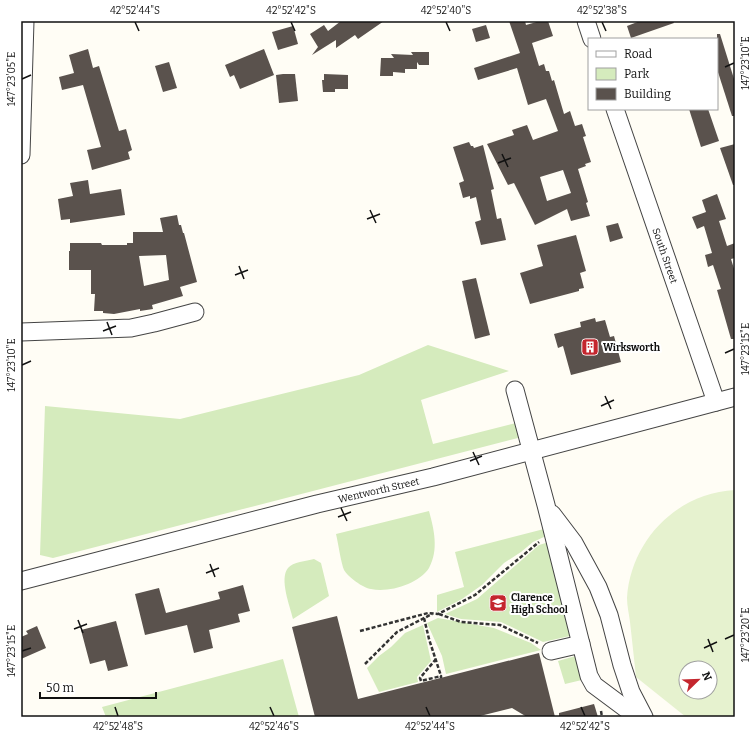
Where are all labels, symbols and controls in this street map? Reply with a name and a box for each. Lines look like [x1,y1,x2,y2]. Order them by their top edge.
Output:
text: 42°52'44"S [110,5,160,17]
text: 42°52'42"S [266,5,316,17]
text: 42°52'40"S [421,5,471,17]
text: 42°52'38"S [577,5,627,17]
text: 147°23'10"E [740,36,752,90]
legend [588,38,718,110]
text: Road [624,47,652,61]
text: 147°23'05"E [6,52,18,106]
text: Park [624,67,650,81]
text: Building [624,87,671,101]
street label: South Street [649,227,680,286]
text: 147°23'15"E [740,323,752,375]
building icon: Wirksworth [580,337,600,357]
text: 147°23'10"E [6,338,18,392]
place label: Wirksworth [603,342,661,354]
street label: Wentworth Street [337,475,421,506]
place label: Clarence High School [511,592,568,616]
school or university icon: Clarence High School [488,593,508,613]
text: 147°23'20"E [740,608,752,662]
text: 147°23'15"E [6,625,18,677]
north arrow [678,660,718,700]
text: N [699,670,715,683]
scale bar [40,674,156,700]
text: 50 m [46,681,75,695]
text: 42°52'48"S [93,721,143,733]
text: 42°52'46"S [249,721,299,733]
text: 42°52'44"S [405,721,455,733]
text: 42°52'42"S [560,721,610,733]

